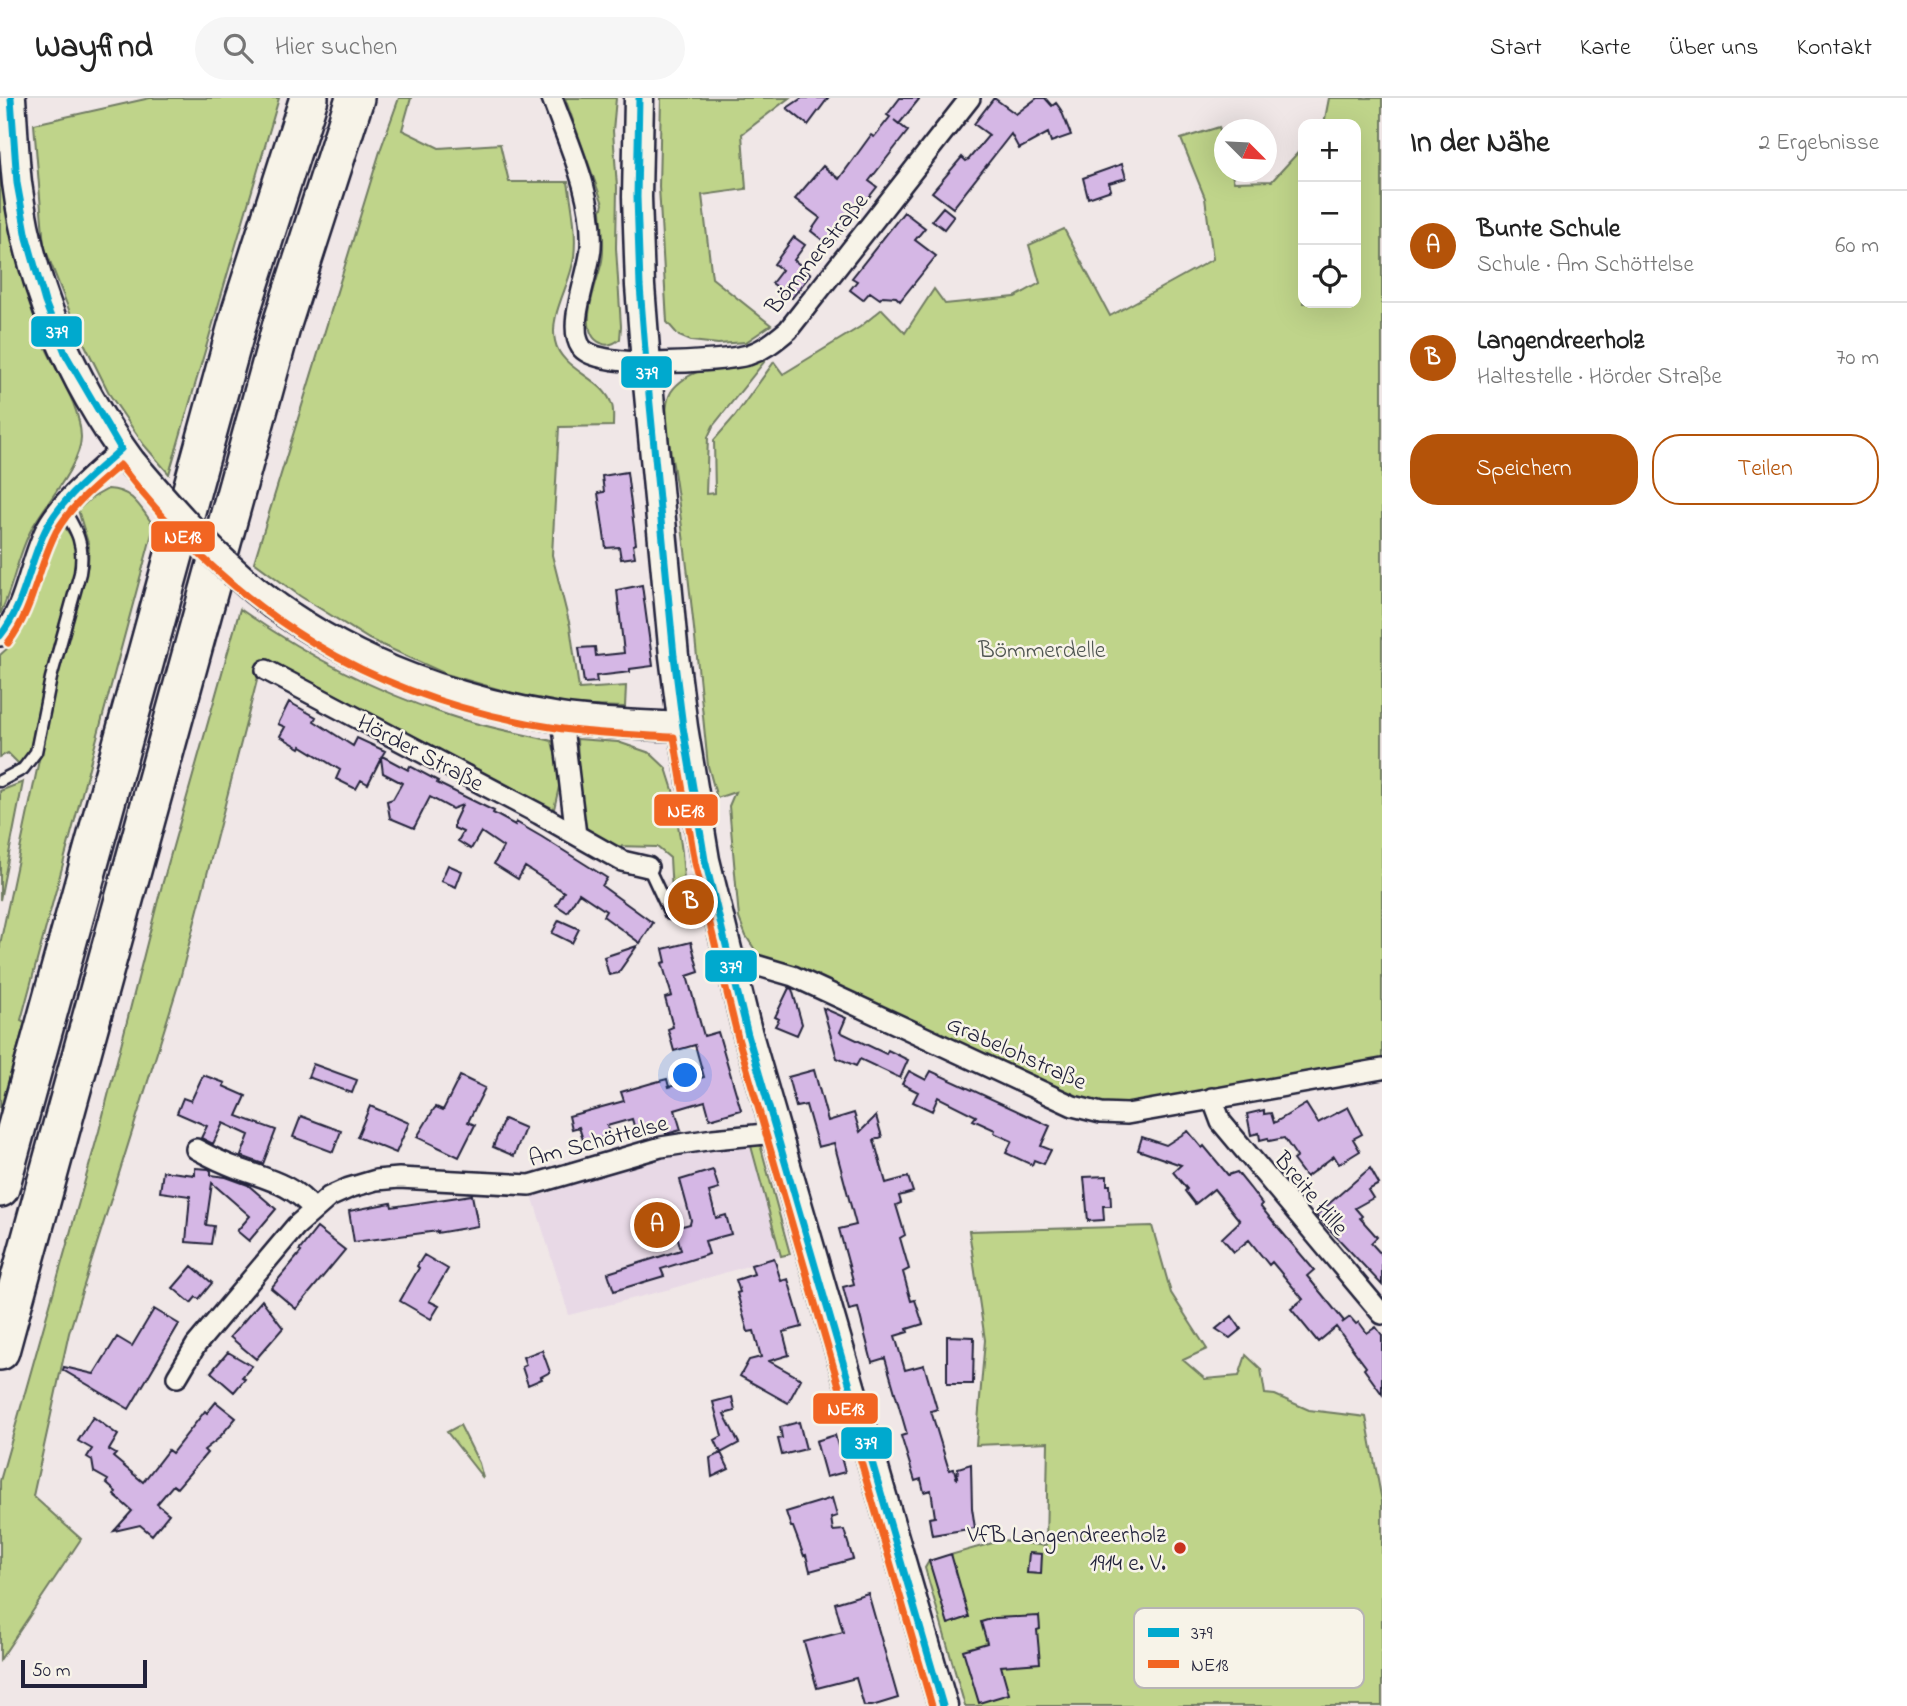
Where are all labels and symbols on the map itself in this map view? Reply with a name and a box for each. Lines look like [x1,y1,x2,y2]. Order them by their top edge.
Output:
north arrow [1214,119,1277,182]
street label: Bömmerstraße [757,186,878,324]
line badge: 379 [30,315,83,348]
text: 379 [45,320,68,347]
line badge: 379 [620,355,673,389]
text: 379 [635,361,658,388]
line badge: NE18 [150,520,216,553]
text: NE18 [164,525,202,552]
park label: Bömmerdelle [977,634,1106,669]
street label: Hörder Straße [350,706,489,802]
line badge: NE18 [653,793,719,827]
text: NE18 [667,799,705,826]
pin: B [668,876,714,928]
line badge: 379 [704,949,758,983]
text: 379 [719,955,742,982]
street label: Grabelohstraße [940,1008,1092,1101]
your location [668,1058,702,1092]
street label: Am Schöttelse [525,1107,673,1178]
street label: Breite Hille [1264,1144,1356,1245]
pin: A [634,1199,680,1251]
line badge: NE18 [812,1392,879,1425]
text: NE18 [827,1397,865,1424]
line badge: 379 [840,1426,893,1460]
text: 379 [854,1431,877,1458]
place label: VfB Langendreerholz 1914 e. V. [966,1519,1167,1582]
marker: VfB Langendreerholz 1914 e. V. [1172,1540,1188,1556]
legend [1134,1608,1364,1688]
text: 379 [1191,1621,1213,1648]
text: NE18 [1191,1653,1229,1680]
scale bar [21,1657,147,1689]

